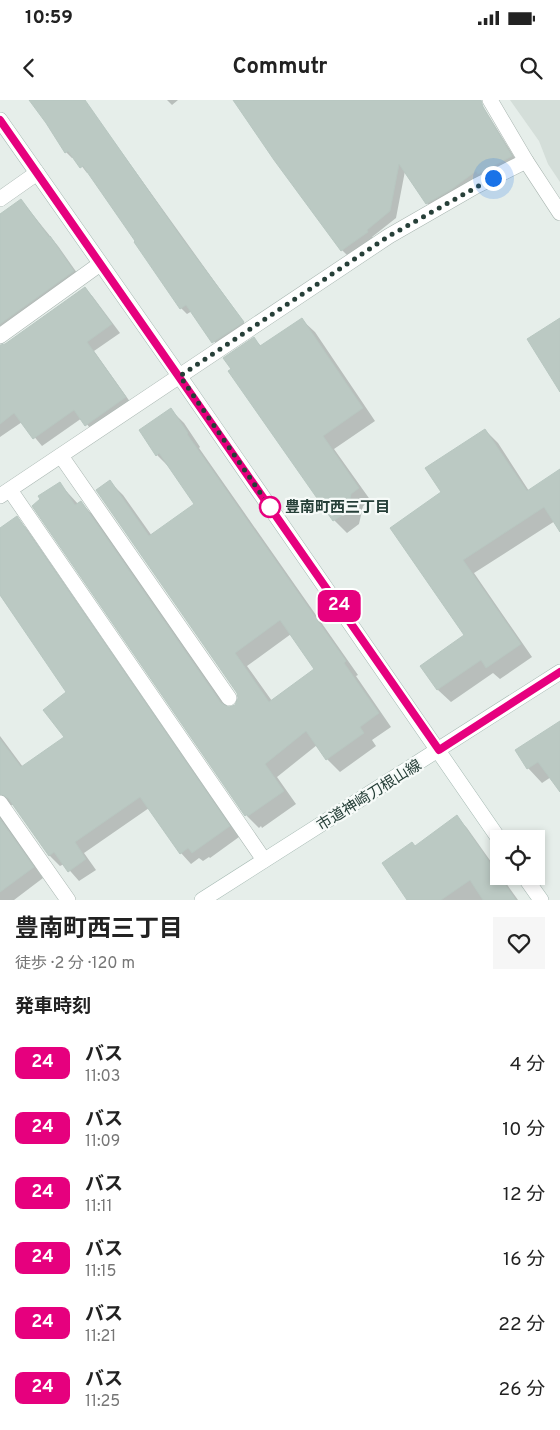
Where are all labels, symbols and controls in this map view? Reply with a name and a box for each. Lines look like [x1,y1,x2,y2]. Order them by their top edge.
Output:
text: 10:59 [25,6,73,30]
icon: back [15,54,43,82]
text: Commutr [233,54,327,81]
icon: search [517,54,545,82]
your location [481,166,506,191]
marker: 豊南町西三丁目 [259,496,281,518]
place label: 豊南町西三丁目 [285,499,390,518]
line badge: 24 [316,590,362,622]
text: 24 [328,594,350,617]
street label: 市道神崎刀根山線 [314,756,426,836]
map controls [490,830,545,885]
button: locate [490,830,545,885]
text: 豊南町西三丁目 [15,915,183,945]
button: heart [493,917,545,969]
text: 徒歩 · 2 分 · 120 m [15,954,135,974]
text: 発車時刻 [15,995,91,1019]
text: バス [85,1043,123,1067]
text: 24 [31,1051,54,1074]
text: 4 分 [510,1053,545,1077]
text: 11:03 [85,1067,120,1087]
text: バス [85,1108,123,1132]
text: 24 [31,1116,54,1139]
text: 10 分 [502,1118,545,1142]
text: 11:09 [85,1132,120,1152]
text: バス [85,1173,123,1197]
text: 24 [31,1181,54,1204]
text: 12 分 [503,1183,545,1207]
text: 11:11 [85,1197,112,1217]
text: バス [85,1238,123,1262]
text: 24 [31,1246,54,1269]
text: 16 分 [503,1248,545,1272]
text: 11:15 [85,1262,116,1282]
text: バス [85,1303,123,1327]
text: 24 [31,1311,54,1334]
text: 22 分 [498,1313,545,1337]
text: 11:21 [85,1327,116,1347]
text: バス [85,1368,123,1392]
text: 24 [31,1376,54,1399]
text: 26 分 [499,1378,545,1402]
text: 11:25 [85,1392,120,1412]

